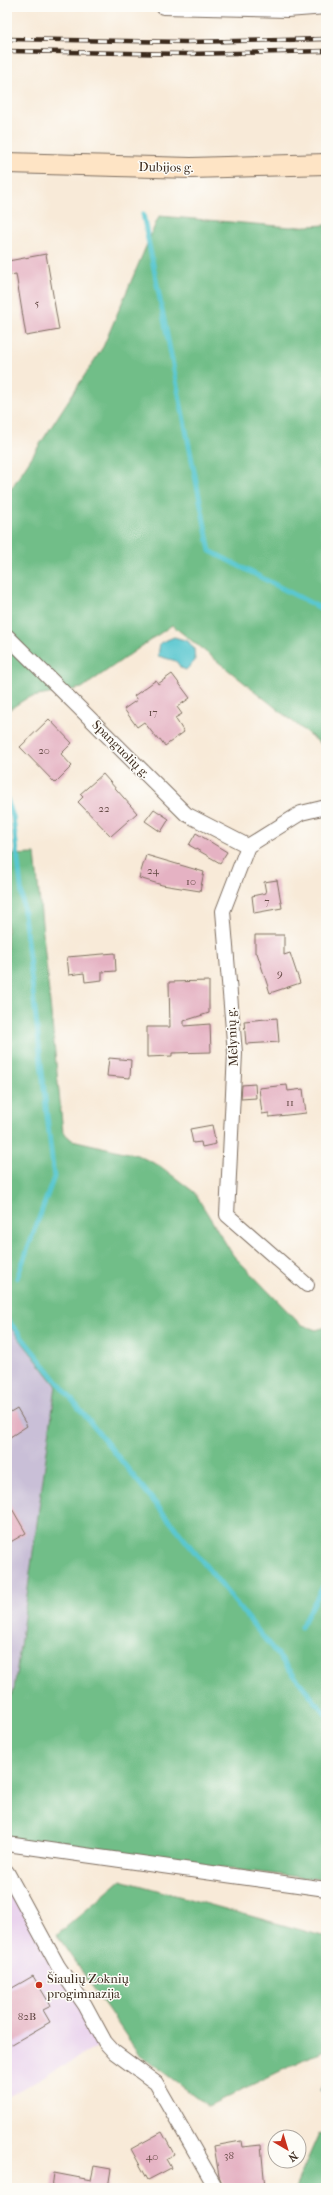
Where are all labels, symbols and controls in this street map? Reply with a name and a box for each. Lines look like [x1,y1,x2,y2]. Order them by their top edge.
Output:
street label: Dubijos g. [139,159,193,175]
house number: 5 [35,297,40,310]
house number: 17 [148,706,158,719]
street label: Spanguolių g. [89,717,153,781]
house number: 20 [38,744,50,757]
house number: 22 [98,802,110,815]
house number: 24 [147,864,160,877]
house number: 10 [186,875,196,888]
house number: 7 [264,895,270,908]
house number: 9 [277,967,283,980]
street label: Mėlynių g. [223,1007,241,1067]
house number: 11 [286,1096,294,1109]
place label: Šiaulių Zoknių progimnazija [46,1971,130,2001]
marker: Šiaulių Zoknių progimnazija [34,1980,44,1990]
house number: 82B [18,2010,36,2023]
north arrow [267,2129,307,2169]
house number: 38 [224,2149,234,2162]
text: N [285,2149,300,2165]
house number: 40 [146,2150,158,2163]

